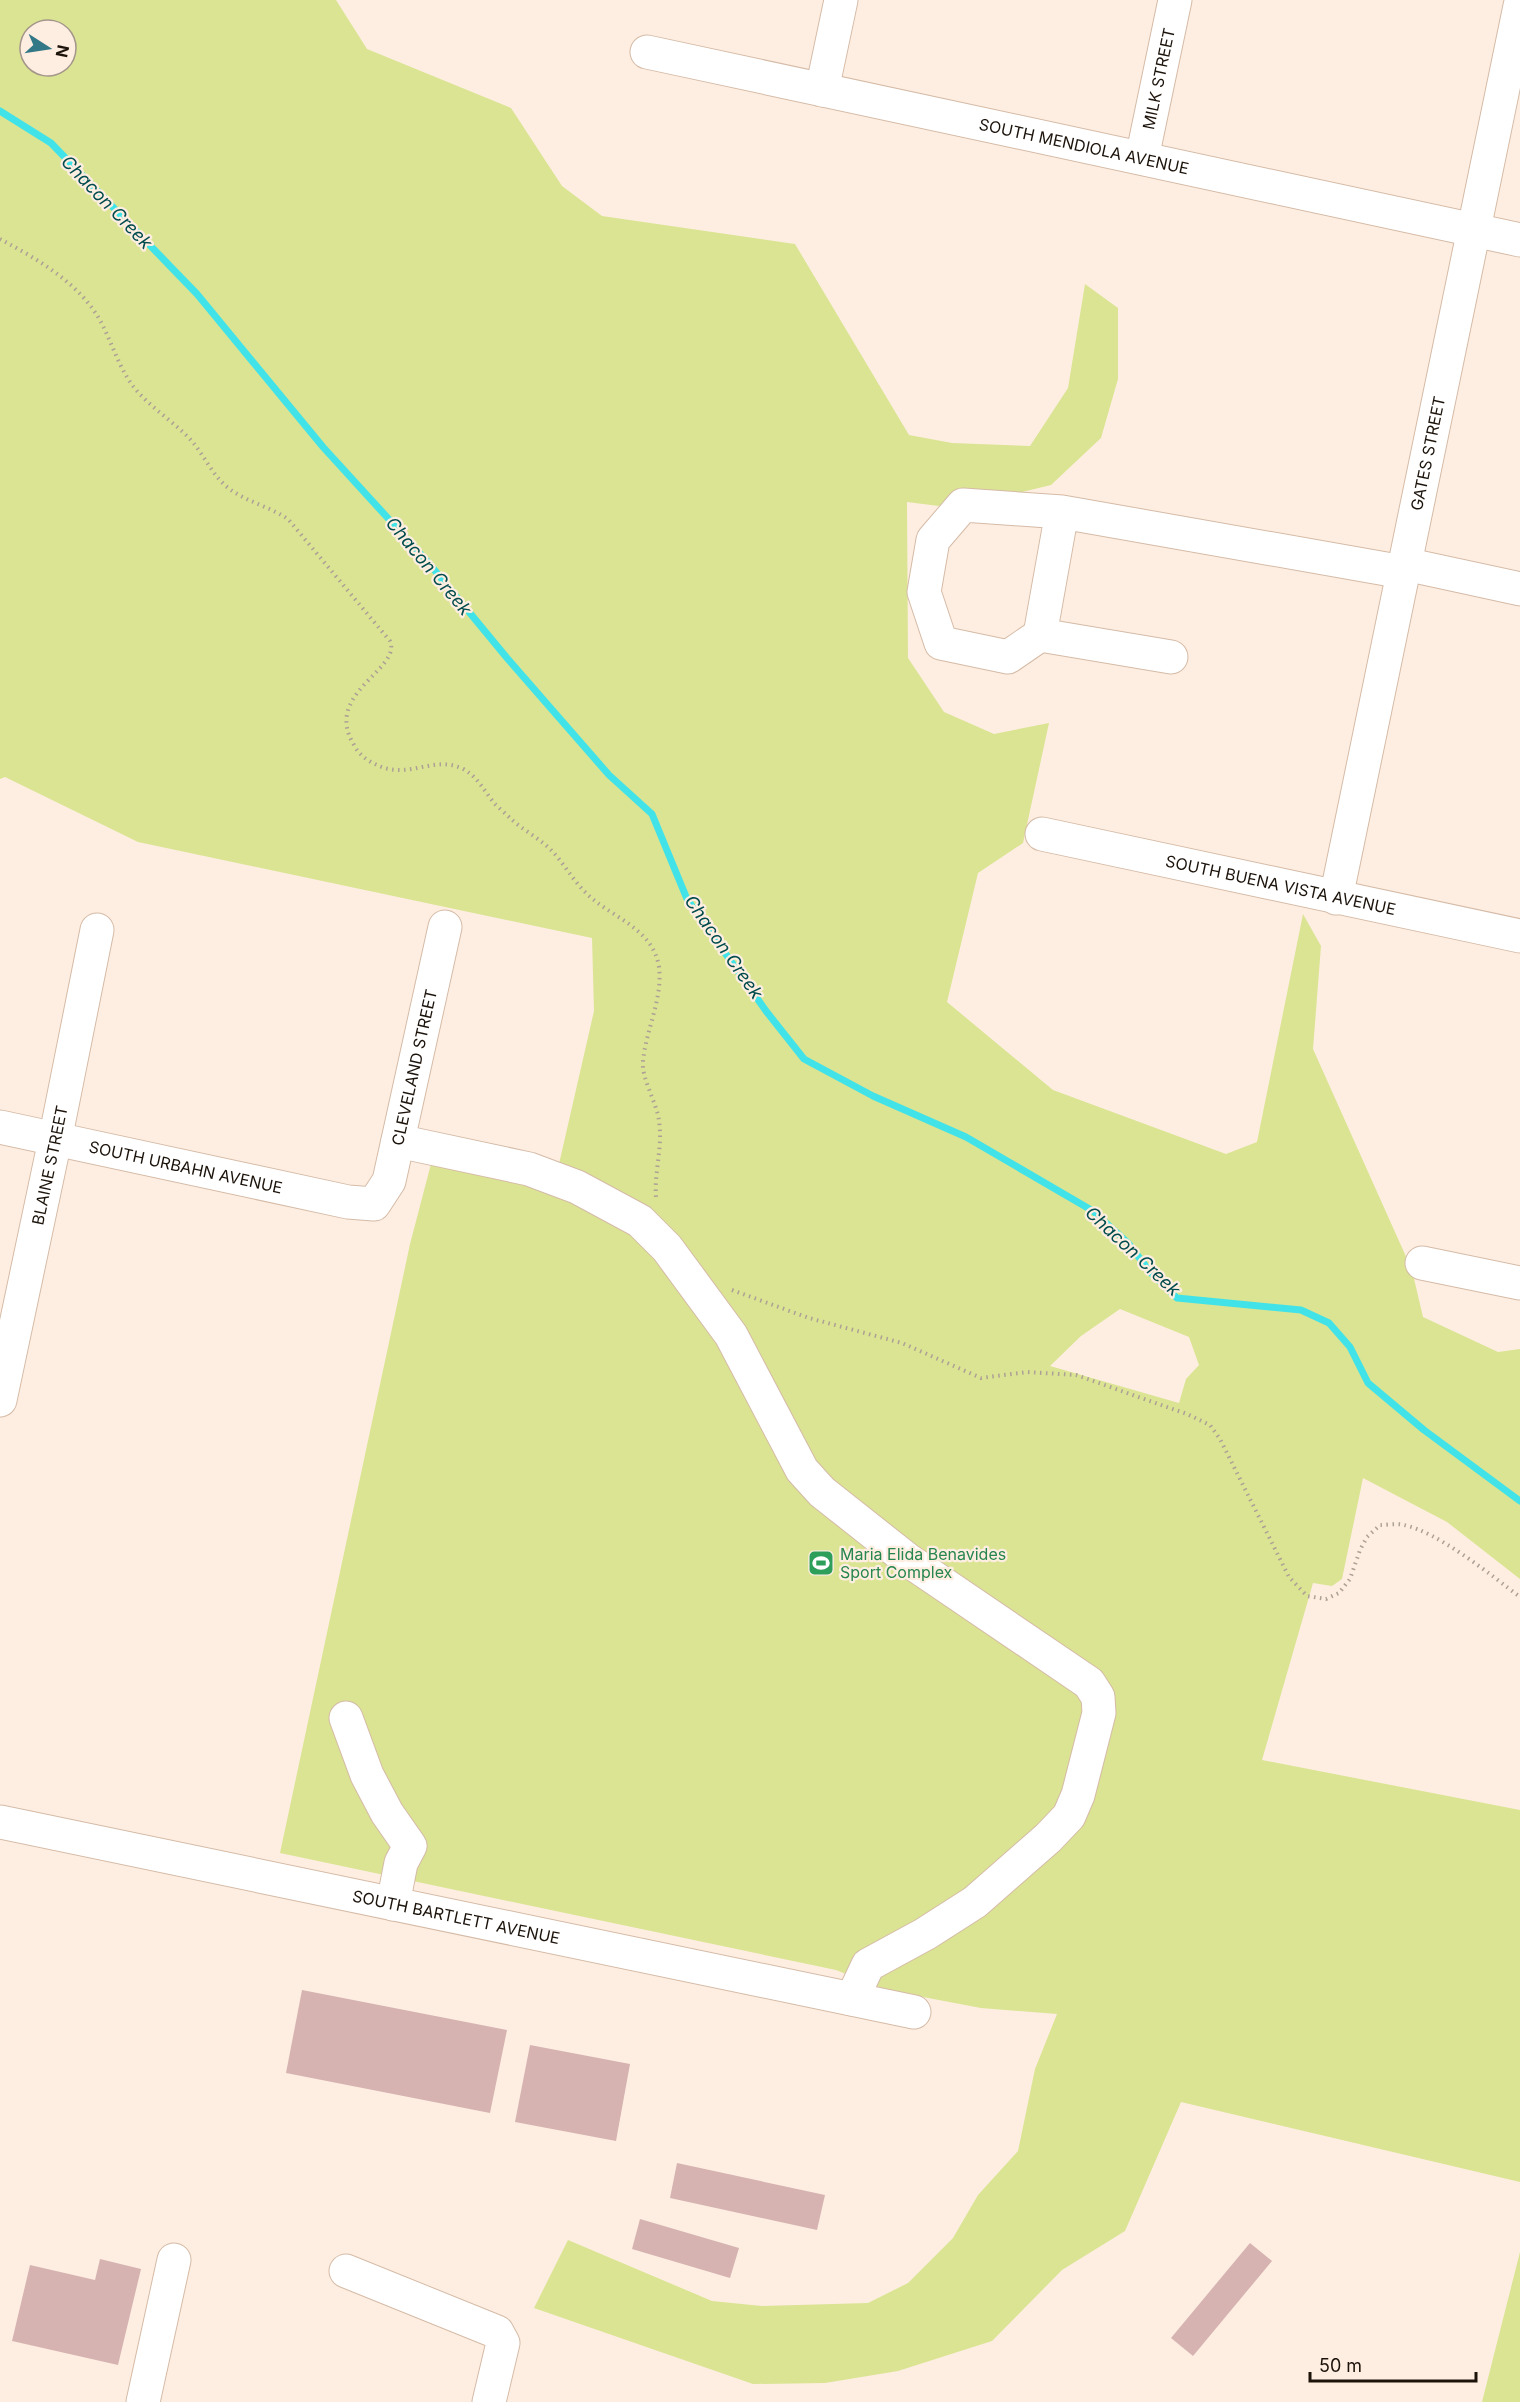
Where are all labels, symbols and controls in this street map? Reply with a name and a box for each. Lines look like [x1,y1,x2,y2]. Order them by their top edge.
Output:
north arrow [18,18,78,78]
street label: MILK STREET [1138,26,1179,131]
text: N [52,43,74,59]
street label: SOUTH MENDIOLA AVENUE [977,114,1191,178]
water label: Chacon Creek [57,151,158,254]
street label: GATES STREET [1406,394,1449,512]
water label: Chacon Creek [382,513,477,620]
street label: SOUTH BUENA VISTA AVENUE [1164,851,1398,919]
water label: Chacon Creek [680,891,768,1004]
street label: CLEVELAND STREET [387,987,441,1147]
street label: BLAINE STREET [27,1104,72,1227]
street label: SOUTH URBAHN AVENUE [87,1136,284,1198]
water label: Chacon Creek [1081,1202,1186,1301]
place label: Maria Elida Benavides Sport Complex [840,1544,1006,1582]
sports icon: Maria Elida Benavides Sport Complex [806,1548,836,1578]
street label: SOUTH BARTLETT AVENUE [351,1886,562,1948]
scale bar [1310,2345,1476,2383]
text: 50 m [1319,2355,1362,2376]

